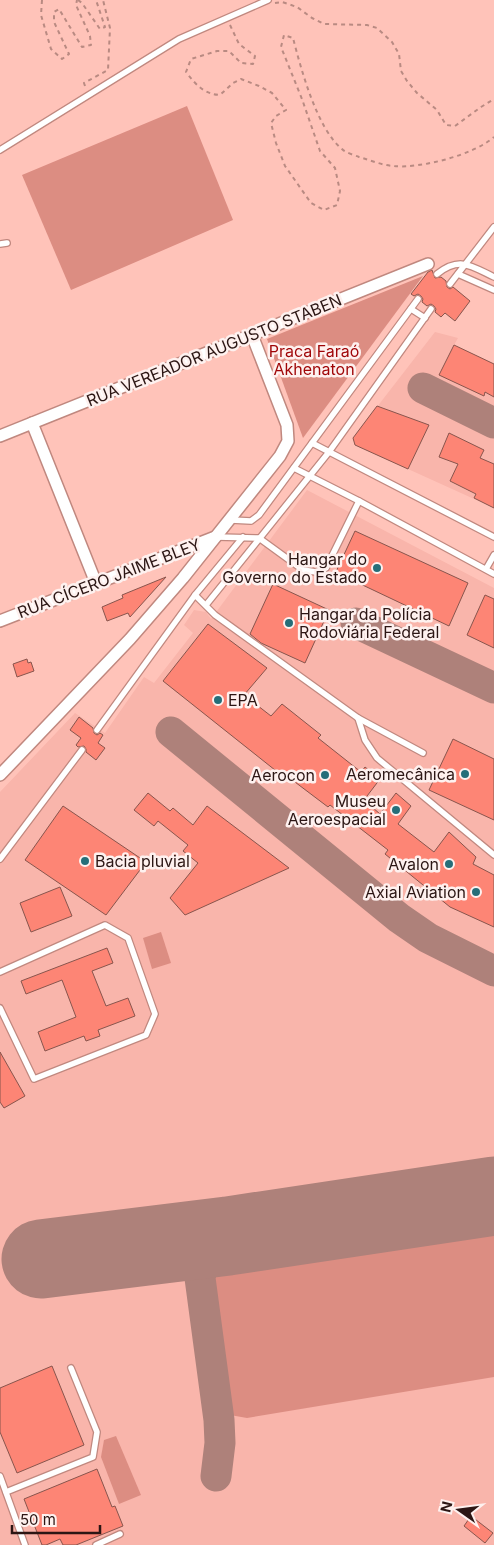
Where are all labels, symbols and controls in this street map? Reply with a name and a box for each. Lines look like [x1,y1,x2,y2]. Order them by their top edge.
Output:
street label: RUA VEREADOR AUGUSTO STABEN [84,290,344,410]
park label: Praca Faraó Akhenaton [269,341,359,379]
street label: RUA CÍCERO JAIME BLEY [15,534,203,622]
place label: Hangar do Governo do Estado [222,549,367,587]
marker: Hangar do Governo do Estado [371,562,383,574]
place label: Hangar da Polícia Rodoviária Federal [299,604,439,642]
marker: Hangar da Polícia Rodoviária Federal [283,617,295,629]
place label: EPA [228,690,258,710]
marker: EPA [212,694,224,706]
place label: Aeromecânica [346,764,455,784]
place label: Aerocon [251,765,315,785]
marker: Aeromecânica [459,768,471,780]
marker: Aerocon [319,769,331,781]
place label: Museu Aeroespacial [288,791,386,829]
marker: Museu Aeroespacial [390,804,402,816]
place label: Bacia pluvial [95,851,190,871]
place label: Avalon [388,854,439,874]
marker: Bacia pluvial [79,855,91,867]
marker: Avalon [443,858,455,870]
place label: Axial Aviation [365,882,466,902]
marker: Axial Aviation [470,886,482,898]
north arrow [434,1485,484,1535]
text: N [436,1500,455,1514]
scale bar [12,1502,100,1534]
text: 50 m [20,1510,56,1529]

